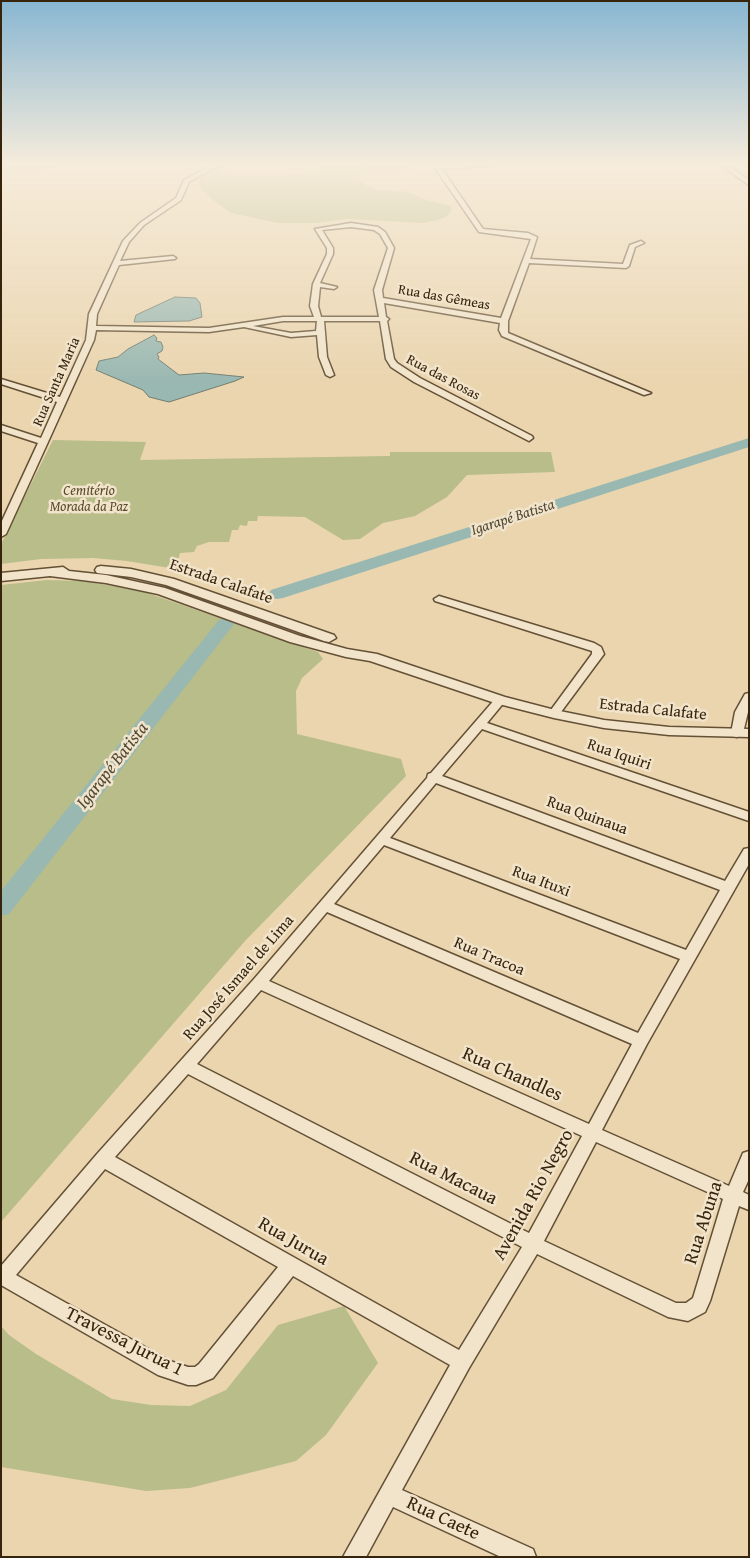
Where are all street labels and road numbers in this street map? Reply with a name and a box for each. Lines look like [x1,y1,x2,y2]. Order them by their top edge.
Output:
street label: Rua das Gêmeas [397,282,491,314]
street label: Rua Santa Maria [30,335,84,429]
street label: Rua das Rosas [403,352,483,404]
street label: Estrada Calafate [167,555,275,609]
street label: Estrada Calafate [598,695,708,725]
street label: Rua Iquiri [584,735,654,775]
street label: Rua Quinaua [544,793,630,839]
street label: Rua Ituxi [509,862,573,902]
street label: Rua José Ismael de Lima [179,912,299,1044]
street label: Rua Tracoa [451,934,527,980]
street label: Rua Chandles [459,1043,565,1107]
street label: Avenida Rio Negro [489,1126,579,1264]
street label: Rua Macaua [405,1147,501,1211]
street label: Rua Abuna [680,1179,728,1267]
street label: Rua Jurua [254,1213,332,1271]
street label: Travessa Jurua 1 [61,1302,187,1382]
street label: Rua Caete [403,1492,483,1546]

